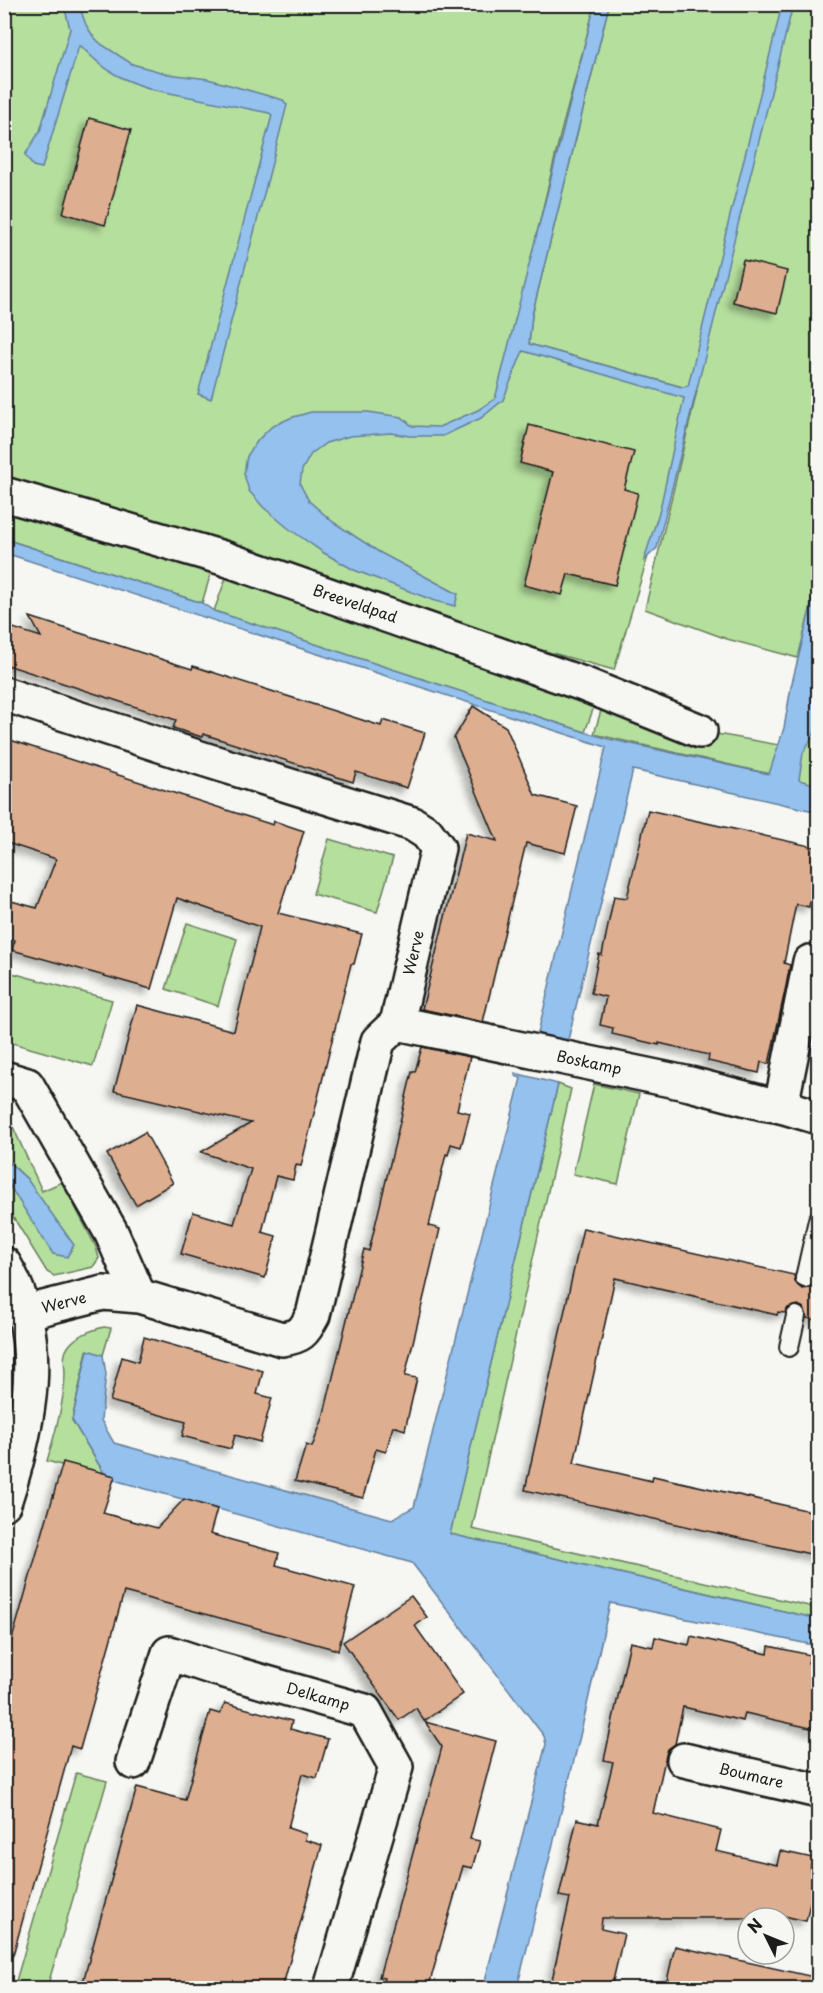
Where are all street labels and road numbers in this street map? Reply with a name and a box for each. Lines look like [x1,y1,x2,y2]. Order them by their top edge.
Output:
street label: Breeveldpad [310,577,401,628]
street label: Werve [396,928,429,977]
street label: Boskamp [555,1043,624,1080]
street label: Werve [39,1285,88,1318]
street label: Delkamp [284,1676,353,1716]
street label: Boumare [717,1756,786,1793]

